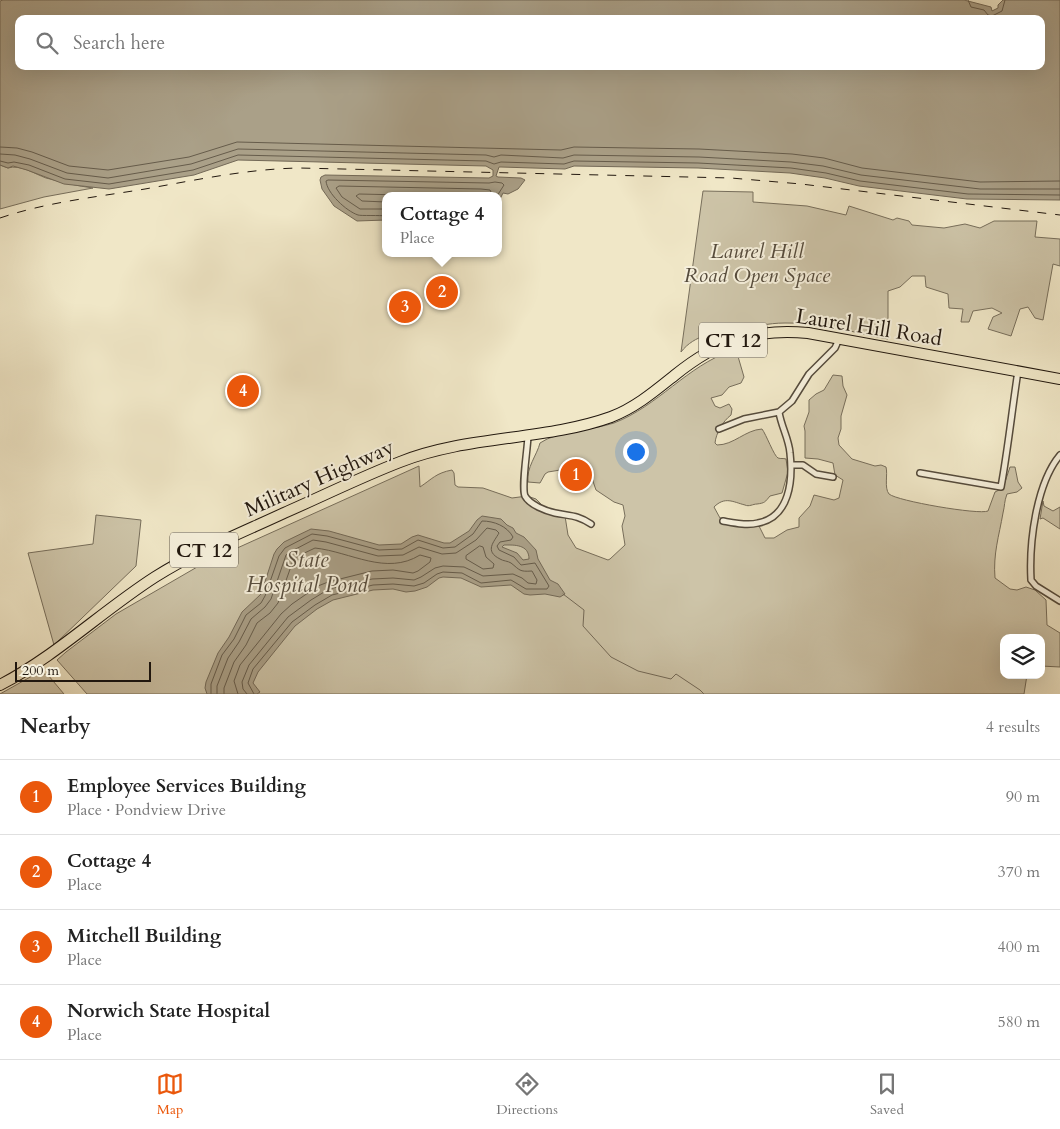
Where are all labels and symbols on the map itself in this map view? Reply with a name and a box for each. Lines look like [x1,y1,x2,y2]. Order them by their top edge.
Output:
park label: Laurel Hill Road Open Space [684,237,831,290]
pin: 2 [426,273,458,311]
pin: 3 [389,288,421,326]
street label: Laurel Hill Road [794,302,944,353]
road number: CT 12 [699,322,767,358]
pin: 4 [227,372,259,410]
street label: Military Highway [240,433,399,524]
your location [623,439,649,465]
pin: 1 [560,456,592,494]
road number: CT 12 [170,532,238,568]
water label: State Hospital Pond [246,545,369,600]
scale bar [15,659,151,682]

